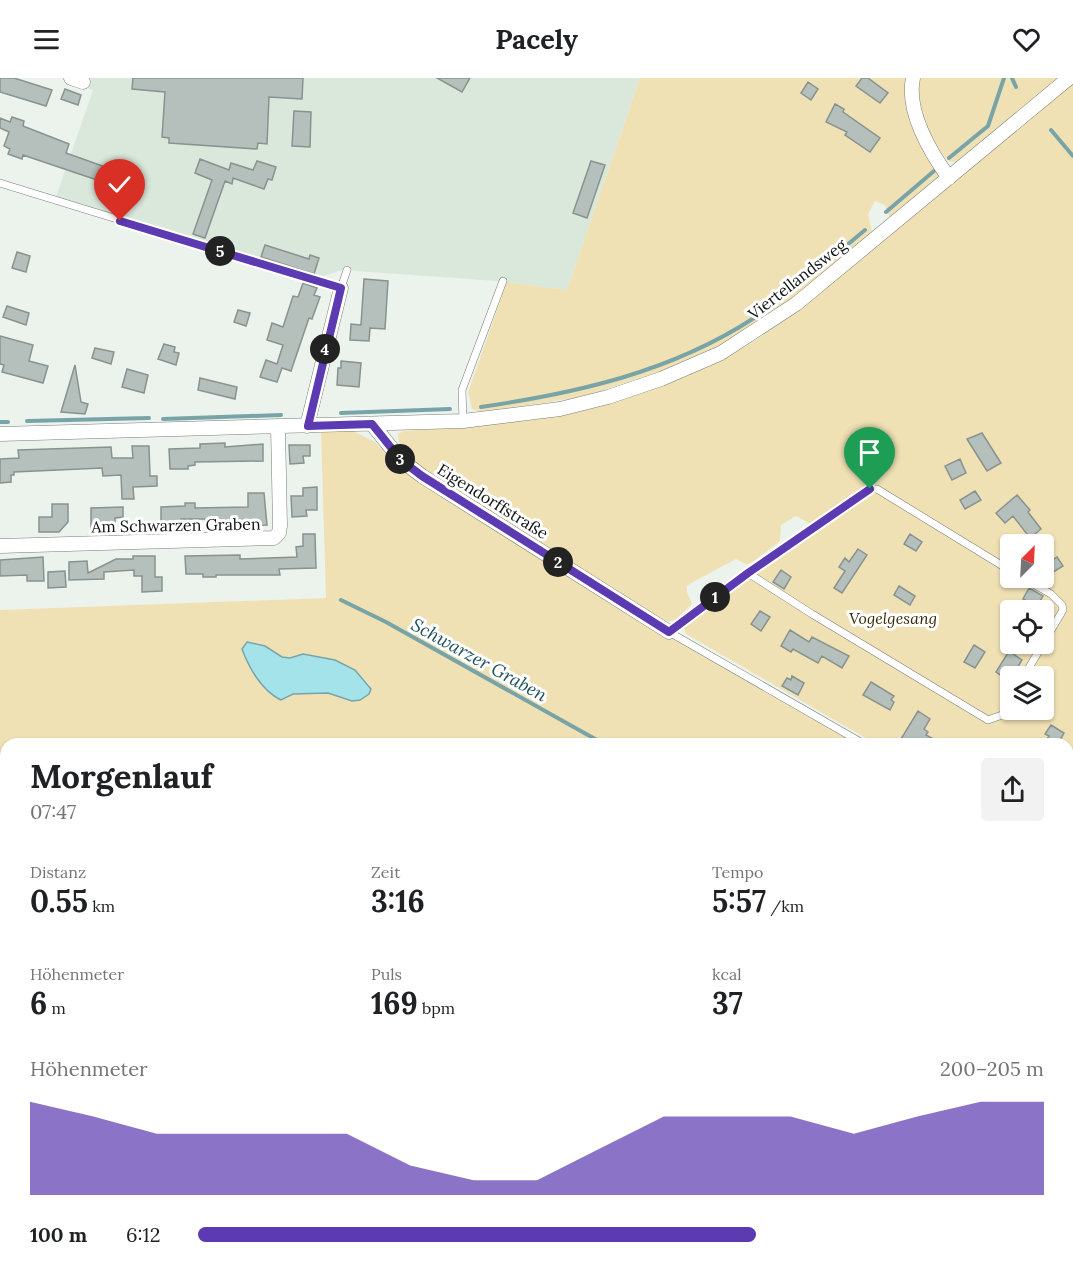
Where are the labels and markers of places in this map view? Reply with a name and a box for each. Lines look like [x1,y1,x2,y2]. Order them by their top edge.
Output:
pin [94,159,145,221]
pin: 5 [205,236,235,266]
pin: 4 [310,334,340,364]
pin [844,427,895,489]
pin: 3 [385,444,415,474]
pin: 2 [543,547,573,577]
pin: 1 [700,582,730,612]

